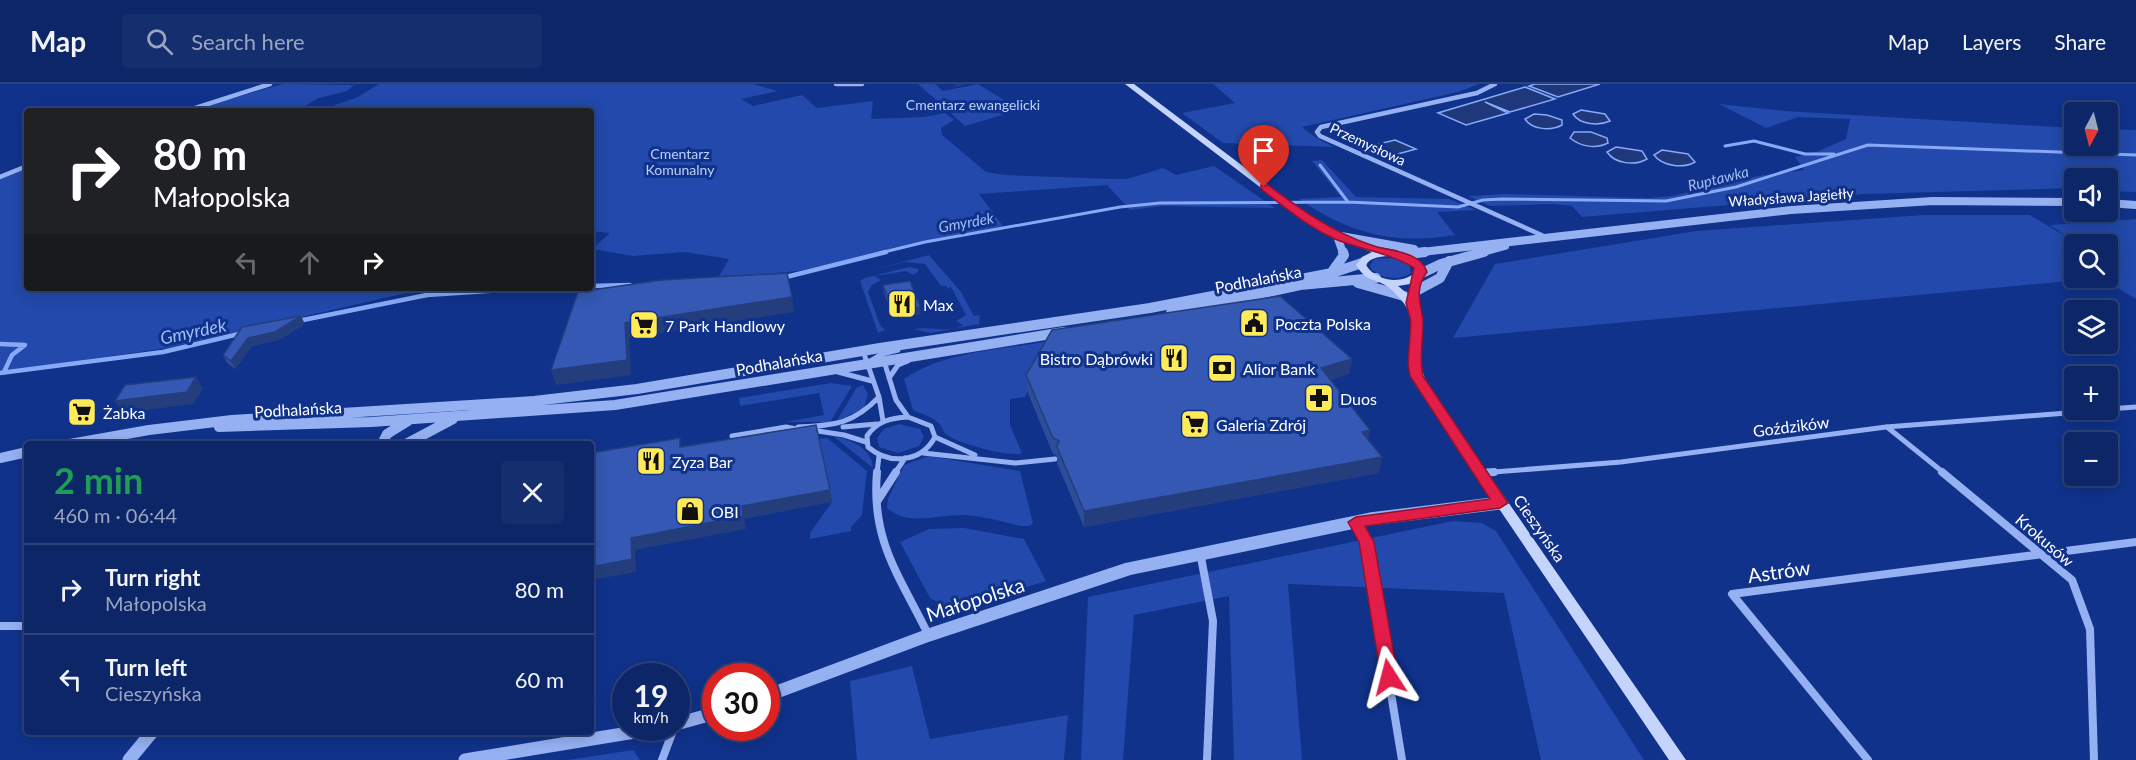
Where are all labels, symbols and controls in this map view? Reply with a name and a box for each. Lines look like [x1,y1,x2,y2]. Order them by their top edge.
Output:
search box [122,14,542,68]
text: Map [30,24,86,58]
icon: search [143,25,176,58]
text: Search here [191,28,305,55]
text: Map [1888,29,1929,54]
text: Layers [1962,29,2021,54]
text: Share [2054,29,2106,54]
park label: Cmentarz ewangelicki [906,96,1040,113]
north arrow [2064,102,2118,156]
map controls [2064,102,2118,486]
street label: Przemysłowa [1327,119,1409,169]
pin [1238,125,1289,187]
text: 80 m [153,129,247,179]
icon: right [54,132,132,210]
icon: arrive [1247,134,1280,167]
park label: Cmentarz Komunalny [646,145,715,178]
water label: Ruptawka [1686,162,1751,194]
button: sound [2064,168,2118,222]
text: Małopolska [153,180,290,213]
street label: Władysława Jagiełły [1728,184,1855,210]
water label: Gmyrdek [937,208,996,236]
button: search [2064,234,2118,288]
icon: left [230,246,263,279]
icon: ahead [293,246,326,279]
icon: right [356,246,389,279]
street label: Podhalańska [1213,261,1303,297]
restaurant icon: Max [886,288,918,320]
place label: Max [923,295,954,314]
button: layers [2064,300,2118,354]
public building icon: Poczta Polska [1238,307,1270,339]
supermarket icon: 7 Park Handlowy [628,309,660,341]
water label: Gmyrdek [158,313,229,349]
place label: Poczta Polska [1275,314,1371,333]
place label: 7 Park Handlowy [665,316,786,335]
restaurant icon: Bistro Dąbrówki [1158,342,1190,374]
street label: Podhalańska [734,345,824,379]
place label: Bistro Dąbrówki [1040,349,1153,368]
bank icon: Alior Bank [1206,352,1238,384]
place label: Alior Bank [1243,359,1316,378]
button: + [2064,366,2118,420]
pharmacy icon: Duos [1303,382,1335,414]
place label: Duos [1340,389,1377,408]
supermarket icon: Żabka [66,396,98,428]
street label: Podhalańska [254,397,342,421]
place label: Żabka [103,403,146,422]
supermarket icon: Galeria Zdrój [1179,408,1211,440]
street label: Goździków [1752,412,1831,440]
place label: Galeria Zdrój [1216,415,1306,434]
button: − [2064,432,2118,486]
restaurant icon: Zyza Bar [635,445,667,477]
place label: Zyza Bar [672,452,733,471]
text: 2 min [54,458,143,502]
button: close [501,461,564,524]
street label: Cieszyńska [1510,491,1570,565]
shop icon: OBI [674,495,706,527]
place label: OBI [711,502,739,521]
text: 460 m · 06:44 [54,503,177,527]
street label: Krokusów [2012,510,2078,571]
street label: Astrów [1746,555,1812,587]
text: Turn right [105,564,200,591]
street label: Małopolska [923,572,1027,626]
icon: right [54,573,87,606]
text: 80 m [515,576,564,603]
text: Małopolska [105,591,207,615]
position arrow [1357,645,1421,709]
text: Turn left [105,654,187,681]
icon: left [54,663,87,696]
speed limit sign: 30 [702,663,780,741]
text: 60 m [515,666,564,693]
text: 19 [634,677,668,713]
text: Cieszyńska [105,681,202,705]
text: km/h [633,708,669,726]

